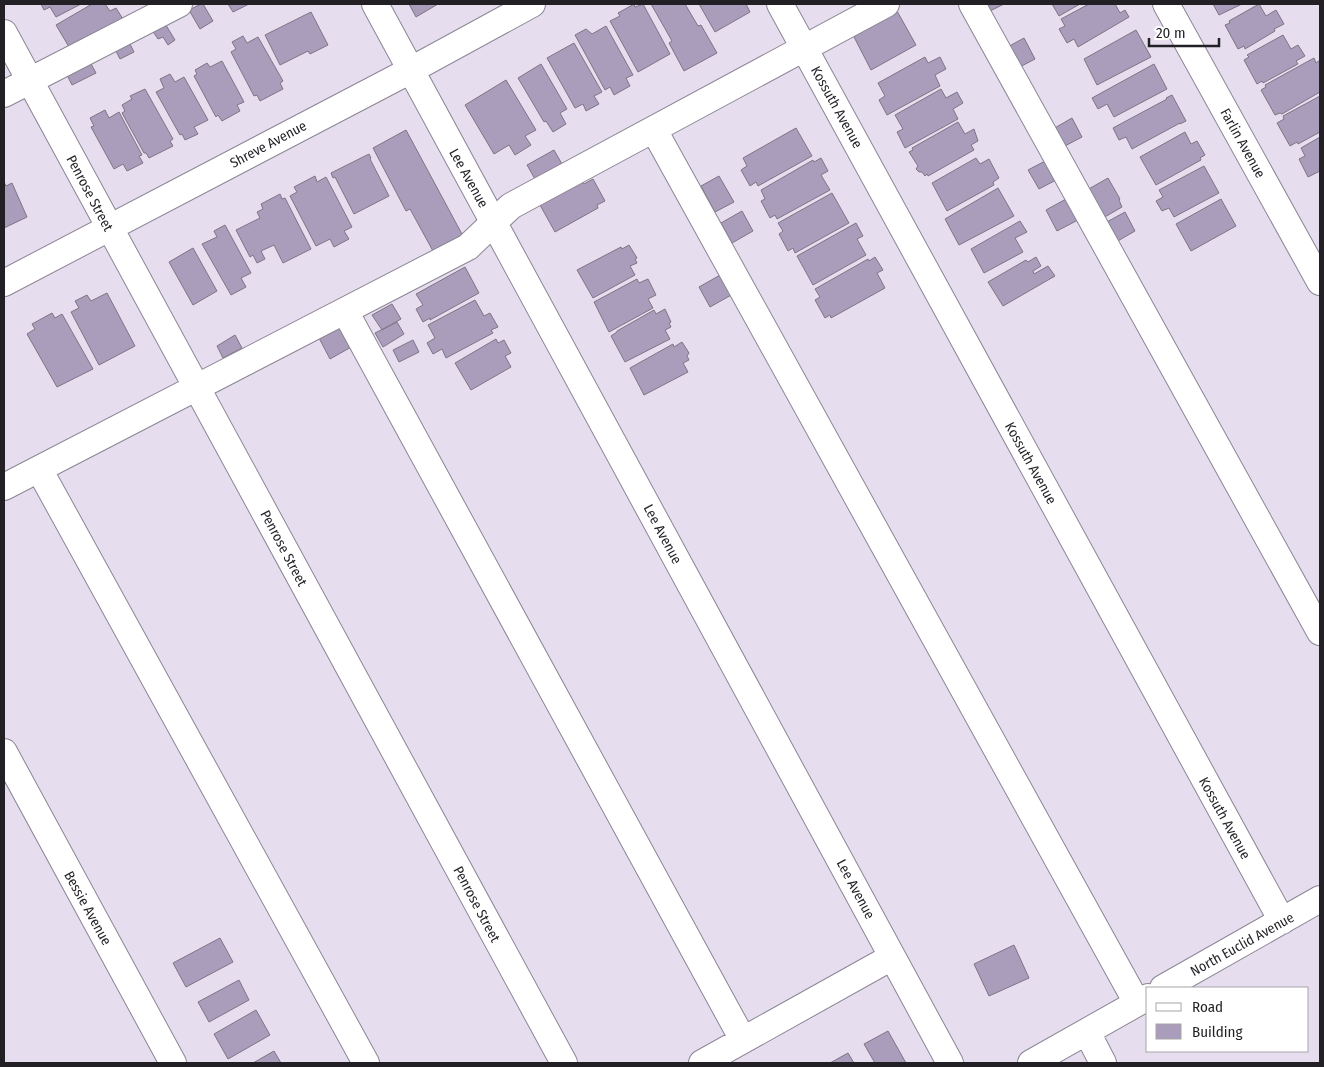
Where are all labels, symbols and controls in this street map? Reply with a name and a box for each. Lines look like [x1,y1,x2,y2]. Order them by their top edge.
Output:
scale bar [1149,15,1219,47]
text: 20 m [1156,24,1186,42]
street label: Kossuth Avenue [807,63,866,151]
street label: Farlin Avenue [1216,105,1269,181]
street label: Shreve Avenue [227,117,309,172]
street label: Lee Avenue [445,146,492,211]
street label: Penrose Street [62,152,117,235]
street label: Kossuth Avenue [1001,419,1060,507]
street label: Lee Avenue [640,502,685,567]
street label: Penrose Street [256,507,311,590]
street label: Kossuth Avenue [1195,774,1254,862]
street label: Lee Avenue [833,857,878,922]
street label: Penrose Street [449,863,504,946]
street label: Bessie Avenue [60,868,115,948]
street label: North Euclid Avenue [1187,909,1297,980]
legend [1146,987,1309,1052]
text: Road [1192,998,1223,1016]
text: Building [1192,1023,1243,1041]

